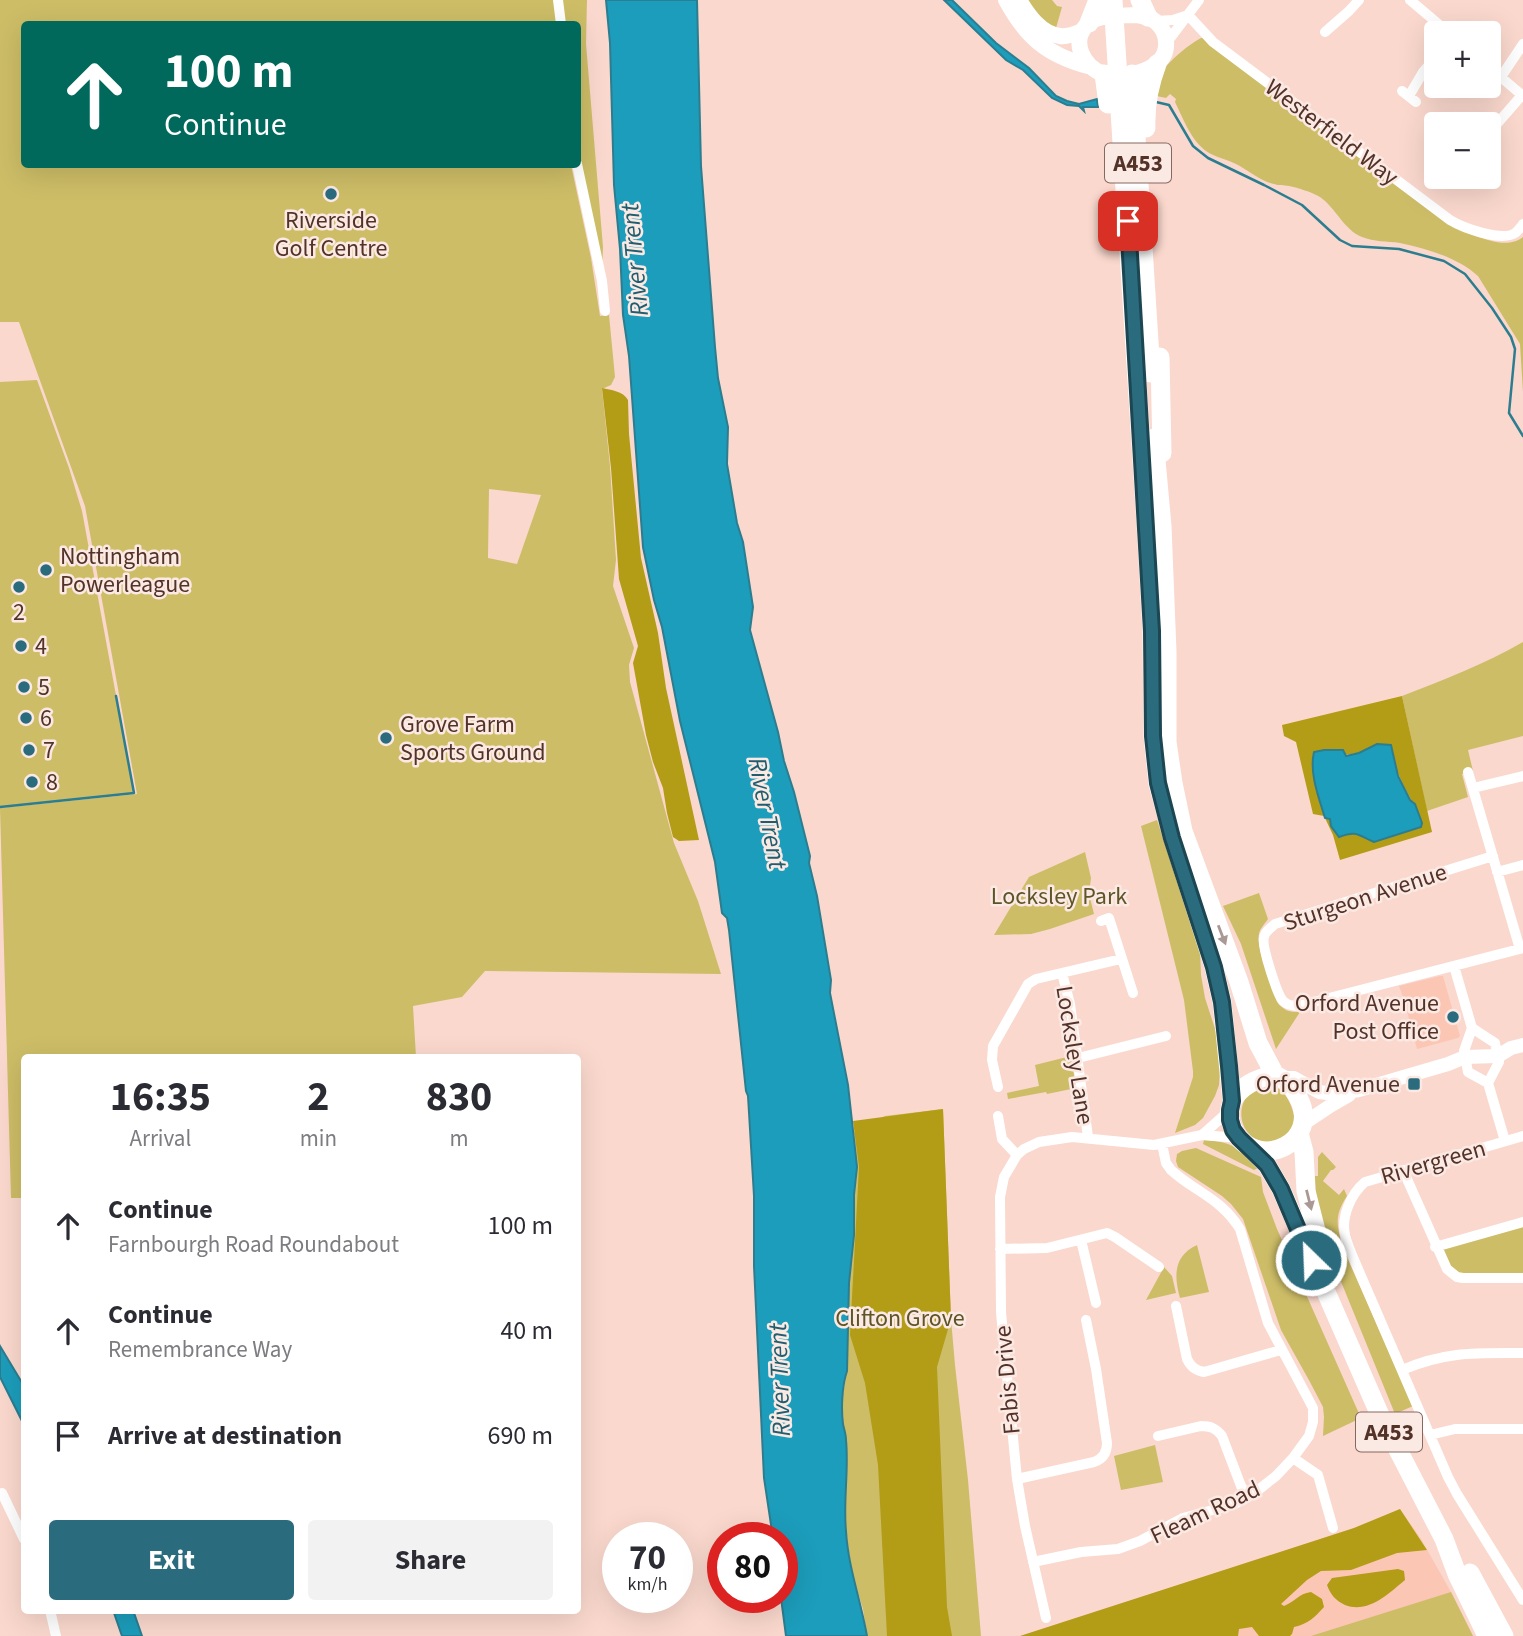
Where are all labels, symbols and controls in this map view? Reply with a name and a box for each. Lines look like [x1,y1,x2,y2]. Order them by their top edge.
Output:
map controls [1424,21,1501,189]
button: + [1424,21,1501,98]
text: 100 m [164,37,293,107]
icon: ahead [49,49,140,140]
street label: Westerfield Way [1258,71,1406,194]
text: Continue [164,102,287,148]
button: − [1424,112,1501,189]
road number: A453 [1105,144,1171,182]
marker: Riverside Golf Centre [323,186,339,202]
pin [1098,191,1158,251]
water label: River Trent [611,201,658,318]
icon: arrive [1109,202,1147,240]
place label: Riverside Golf Centre [275,203,387,266]
place label: Nottingham Powerleague [60,539,190,602]
marker: Nottingham Powerleague [38,562,54,578]
marker: 2 [11,579,27,595]
place label: 2 [13,595,25,630]
place label: 4 [35,629,47,664]
marker: 4 [13,638,29,654]
place label: 5 [38,670,50,705]
marker: 5 [16,679,32,695]
place label: 6 [40,701,52,736]
place label: Grove Farm Sports Ground [400,707,546,770]
marker: 6 [18,710,34,726]
marker: Grove Farm Sports Ground [378,730,394,746]
place label: 7 [43,733,55,768]
marker: 7 [21,742,37,758]
water label: River Trent [739,754,797,873]
place label: 8 [46,765,58,800]
marker: 8 [24,774,40,790]
street label: Sturgeon Avenue [1279,855,1451,940]
park label: Locksley Park [991,879,1127,914]
one-way arrow [1216,924,1227,945]
street label: Locksley Lane [1046,983,1103,1127]
place label: Orford Avenue Post Office [1295,986,1439,1049]
marker: Orford Avenue Post Office [1445,1009,1461,1025]
text: 16:35 [110,1067,211,1127]
text: 2 [307,1067,329,1127]
text: 830 [426,1067,492,1127]
place label: Orford Avenue [1256,1067,1400,1102]
marker: Orford Avenue [1406,1076,1422,1092]
text: Arrival [129,1122,191,1155]
text: min [300,1122,337,1155]
text: m [449,1122,469,1155]
street label: Rivergreen [1377,1131,1490,1194]
one-way arrow [1304,1189,1315,1211]
text: Continue [108,1191,213,1228]
icon: ahead [49,1207,87,1245]
text: 100 m [487,1207,553,1244]
position arrow [1274,1223,1348,1297]
text: Farnbourgh Road Roundabout [108,1228,399,1261]
text: Continue [108,1296,213,1333]
park label: Clifton Grove [835,1301,965,1336]
icon: ahead [49,1312,87,1350]
text: 40 m [500,1312,553,1349]
water label: River Trent [759,1322,800,1437]
street label: Fabis Drive [985,1324,1030,1436]
text: Remembrance Way [108,1333,292,1366]
road number: A453 [1356,1413,1422,1452]
icon: arrive [49,1417,87,1455]
text: Arrive at destination [108,1417,342,1454]
text: 690 m [487,1417,553,1454]
street label: Fleam Road [1144,1472,1266,1553]
button: Exit [49,1520,294,1600]
button: Share [308,1520,553,1600]
speed limit sign: 80 [707,1522,798,1613]
text: 70 [629,1533,666,1583]
text: km/h [628,1572,667,1597]

